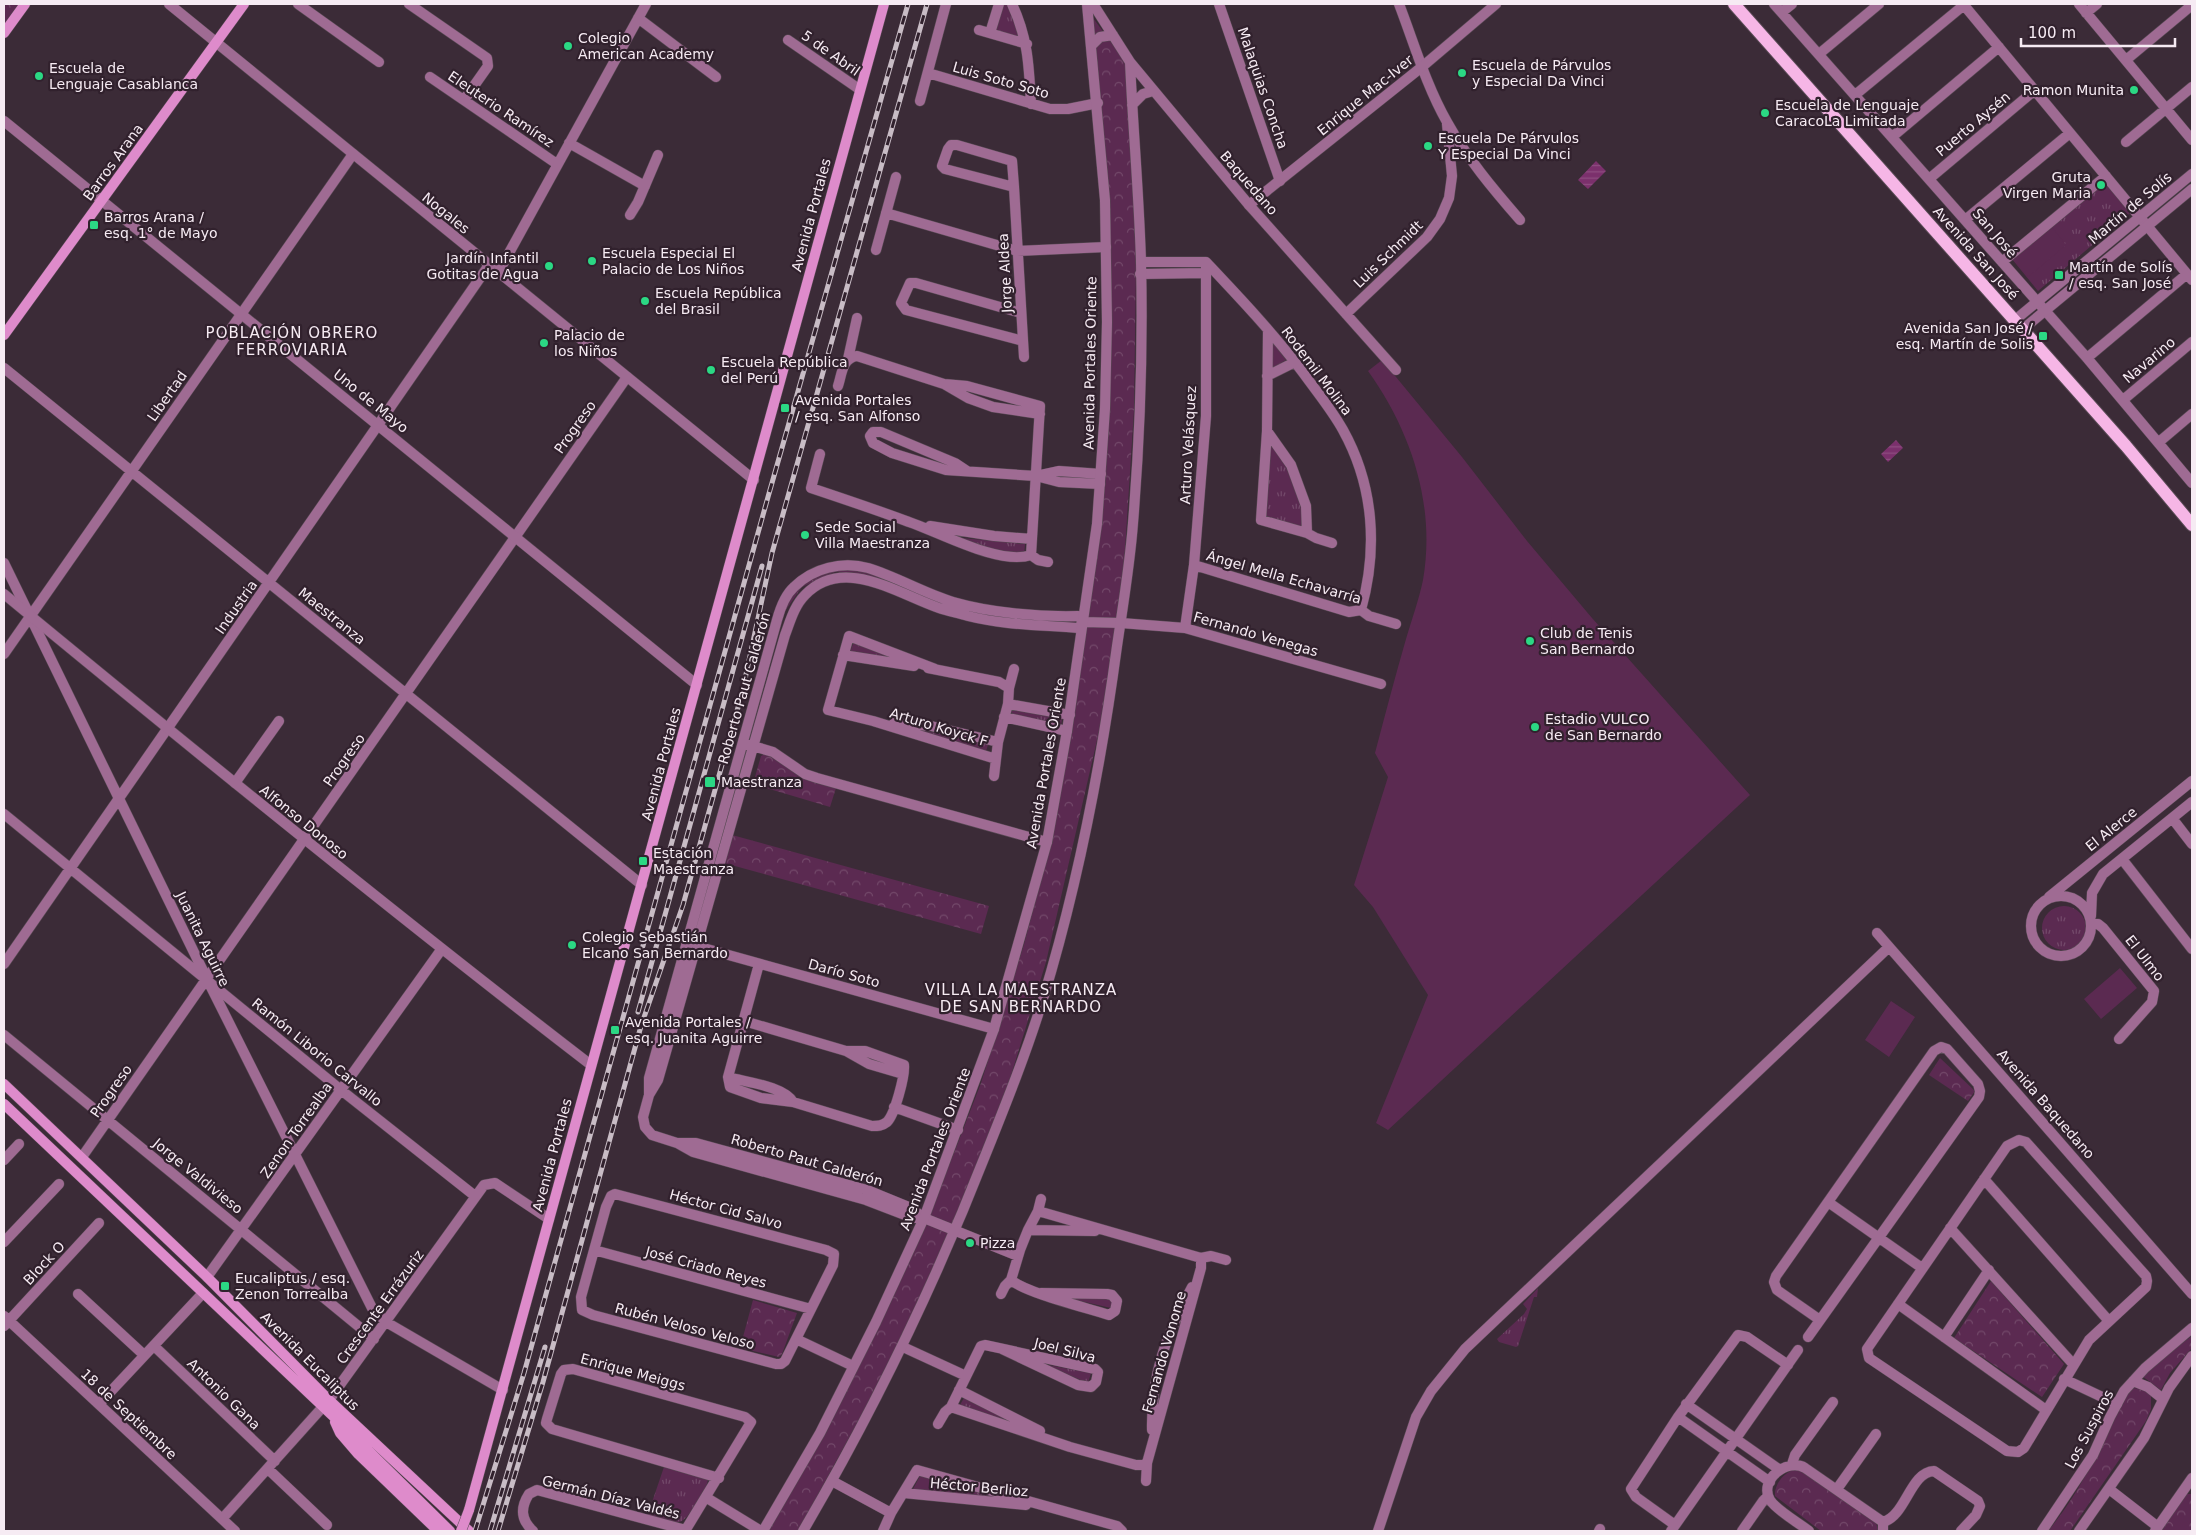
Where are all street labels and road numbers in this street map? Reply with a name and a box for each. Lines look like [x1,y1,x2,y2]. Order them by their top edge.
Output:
street label: Malaquias Concha [1235,25,1291,151]
street label: 5 de Abril [799,27,863,79]
street label: Enrique Mac-Iver [1314,51,1416,138]
street label: Luis Soto Soto [951,59,1051,101]
street label: Eleuterio Ramírez [445,68,557,150]
street label: Puerto Aysén [1933,88,2013,160]
street label: Barros Arana [80,121,146,203]
street label: Baquedano [1217,148,1281,218]
street label: Avenida Portales [788,157,834,273]
street label: Martín de Solís [2085,169,2175,247]
street label: Nogales [419,189,473,237]
street label: Avenida San José [1930,203,2022,303]
street label: San José [1969,205,2021,261]
street label: Luis Schmidt [1350,217,1426,291]
street label: Jorge Aldea [995,233,1015,314]
street label: Avenida Portales Oriente [1080,276,1100,450]
street label: Rodemil Molina [1278,323,1356,419]
street label: Navarino [2120,334,2178,386]
street label: Uno de Mayo [330,366,412,436]
street label: Libertad [144,368,190,424]
street label: Arturo Velásquez [1177,385,1199,505]
street label: Progreso [551,397,599,457]
street label: Ángel Mella Echavarría [1205,547,1363,607]
street label: Industria [212,577,260,637]
street label: Maestranza [295,584,369,648]
street label: Fernando Venegas [1192,609,1320,659]
street label: Roberto Paut Calderón [715,610,773,766]
street label: Avenida Portales Oriente [1023,676,1069,850]
street label: Arturo Koyck F [888,704,990,750]
street label: Avenida Portales [638,706,684,822]
street label: Progreso [320,730,368,790]
street label: Alfonso Donoso [257,782,351,862]
street label: El Alerce [2082,804,2140,854]
street label: Juanita Aguirre [173,888,233,989]
street label: El Ulmo [2122,932,2168,984]
street label: Darío Soto [806,956,882,990]
street label: Ramón Liborio Carvallo [249,995,385,1109]
street label: Avenida Baquedano [1994,1046,2098,1162]
street label: Progreso [87,1061,135,1121]
street label: Avenida Portales Oriente [897,1065,973,1233]
street label: Zenon Torrealba [257,1079,335,1181]
street label: Avenida Portales [529,1097,575,1213]
street label: Roberto Paut Calderón [729,1131,885,1189]
street label: Jorge Valdivieso [149,1134,246,1217]
street label: Héctor Cid Salvo [668,1186,784,1232]
street label: Block O [20,1238,68,1288]
street label: José Criado Reyes [643,1243,768,1291]
street label: Crescente Errázuriz [333,1247,427,1367]
street label: Fernando Vonome [1139,1289,1189,1415]
street label: Rubén Veloso Veloso [613,1300,757,1352]
street label: Avenida Eucaliptus [257,1308,363,1414]
street label: Joel Silva [1031,1334,1098,1365]
street label: Enrique Meiggs [579,1350,687,1394]
street label: Antonio Gana [184,1355,264,1433]
street label: 18 de Septiembre [78,1365,180,1463]
street label: Los Suspiros [2062,1387,2116,1471]
street label: Germán Díaz Valdés [541,1472,681,1522]
street label: Héctor Berlioz [929,1475,1029,1499]

